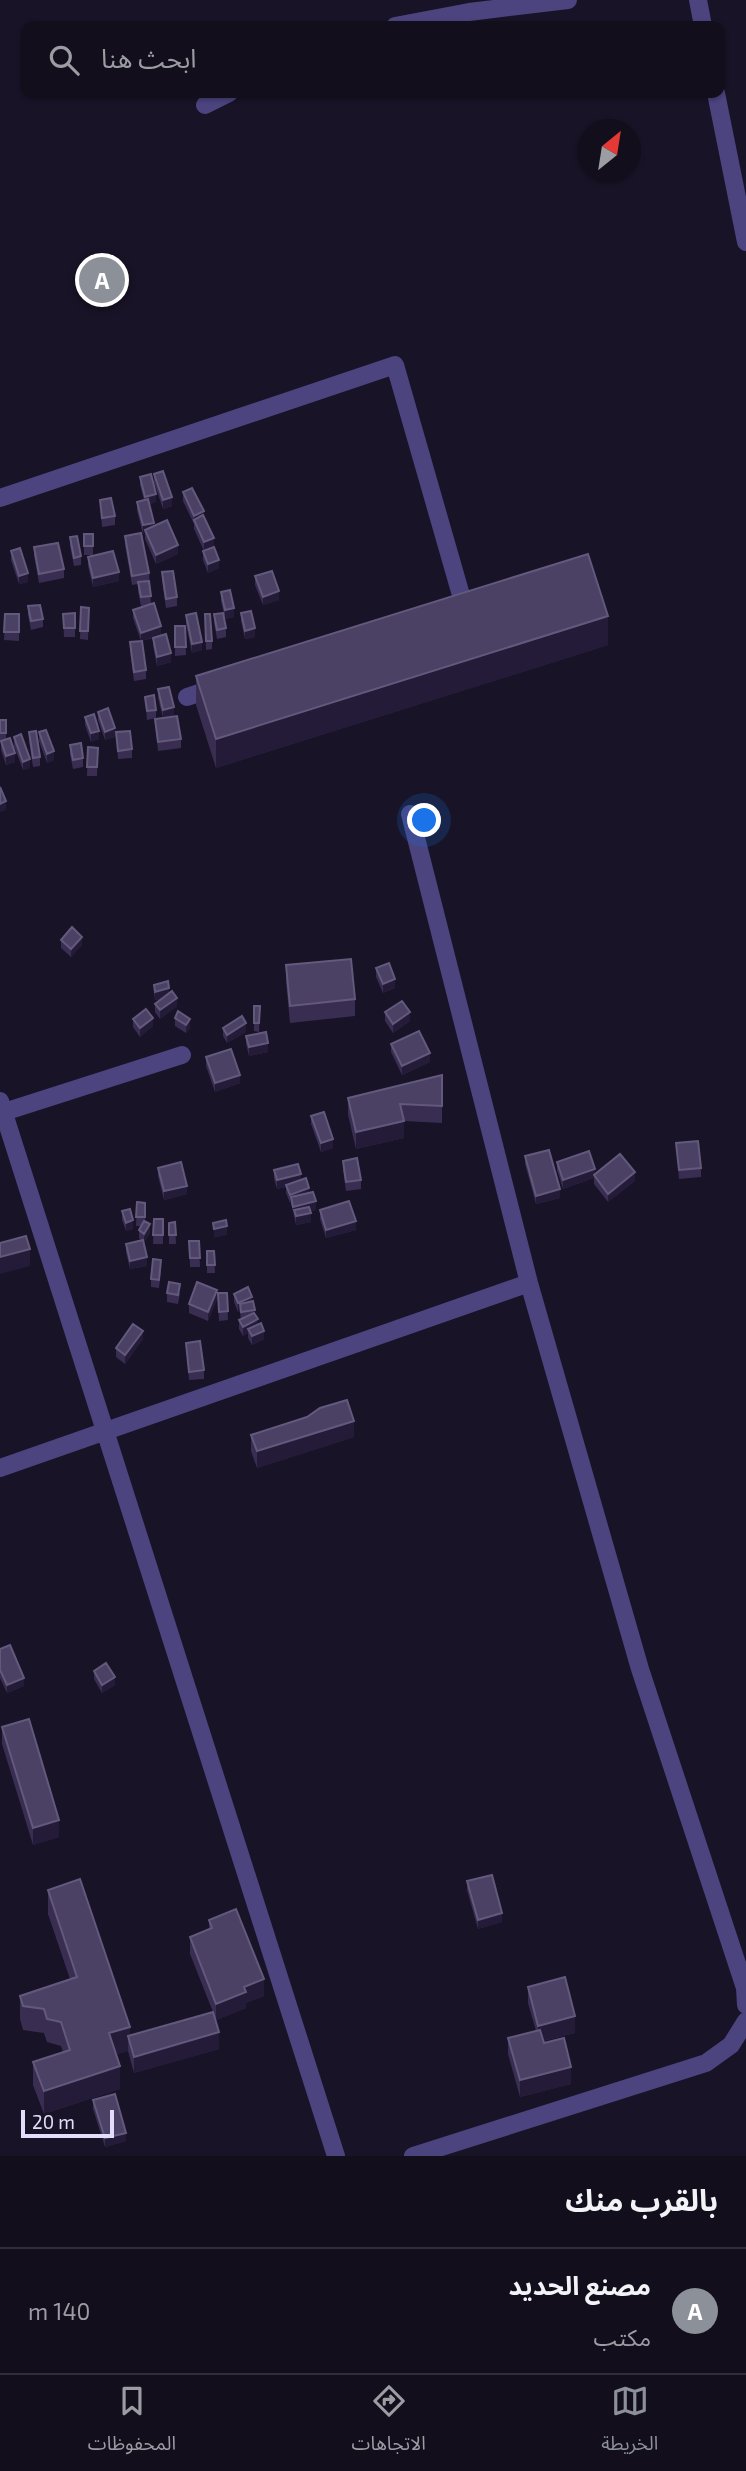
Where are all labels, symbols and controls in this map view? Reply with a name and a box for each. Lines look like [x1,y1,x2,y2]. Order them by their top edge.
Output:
search box [21,21,725,98]
icon: search [45,41,83,79]
text: ابحث هنا [101,42,196,73]
north arrow [578,119,641,182]
pin: A [79,254,125,306]
your location [407,803,441,837]
scale bar [21,2107,114,2139]
text: 20 m [32,2110,75,2133]
text: بالقرب منك [565,2181,718,2217]
text: مصنع الحديد [508,2269,651,2300]
text: 140 m [28,2297,90,2325]
text: A [687,2297,703,2325]
text: مكتب [594,2323,651,2351]
tab: المحفوظات [88,2382,176,2464]
tab: الاتجاهات [352,2382,426,2464]
tab: الخريطة [601,2382,658,2464]

